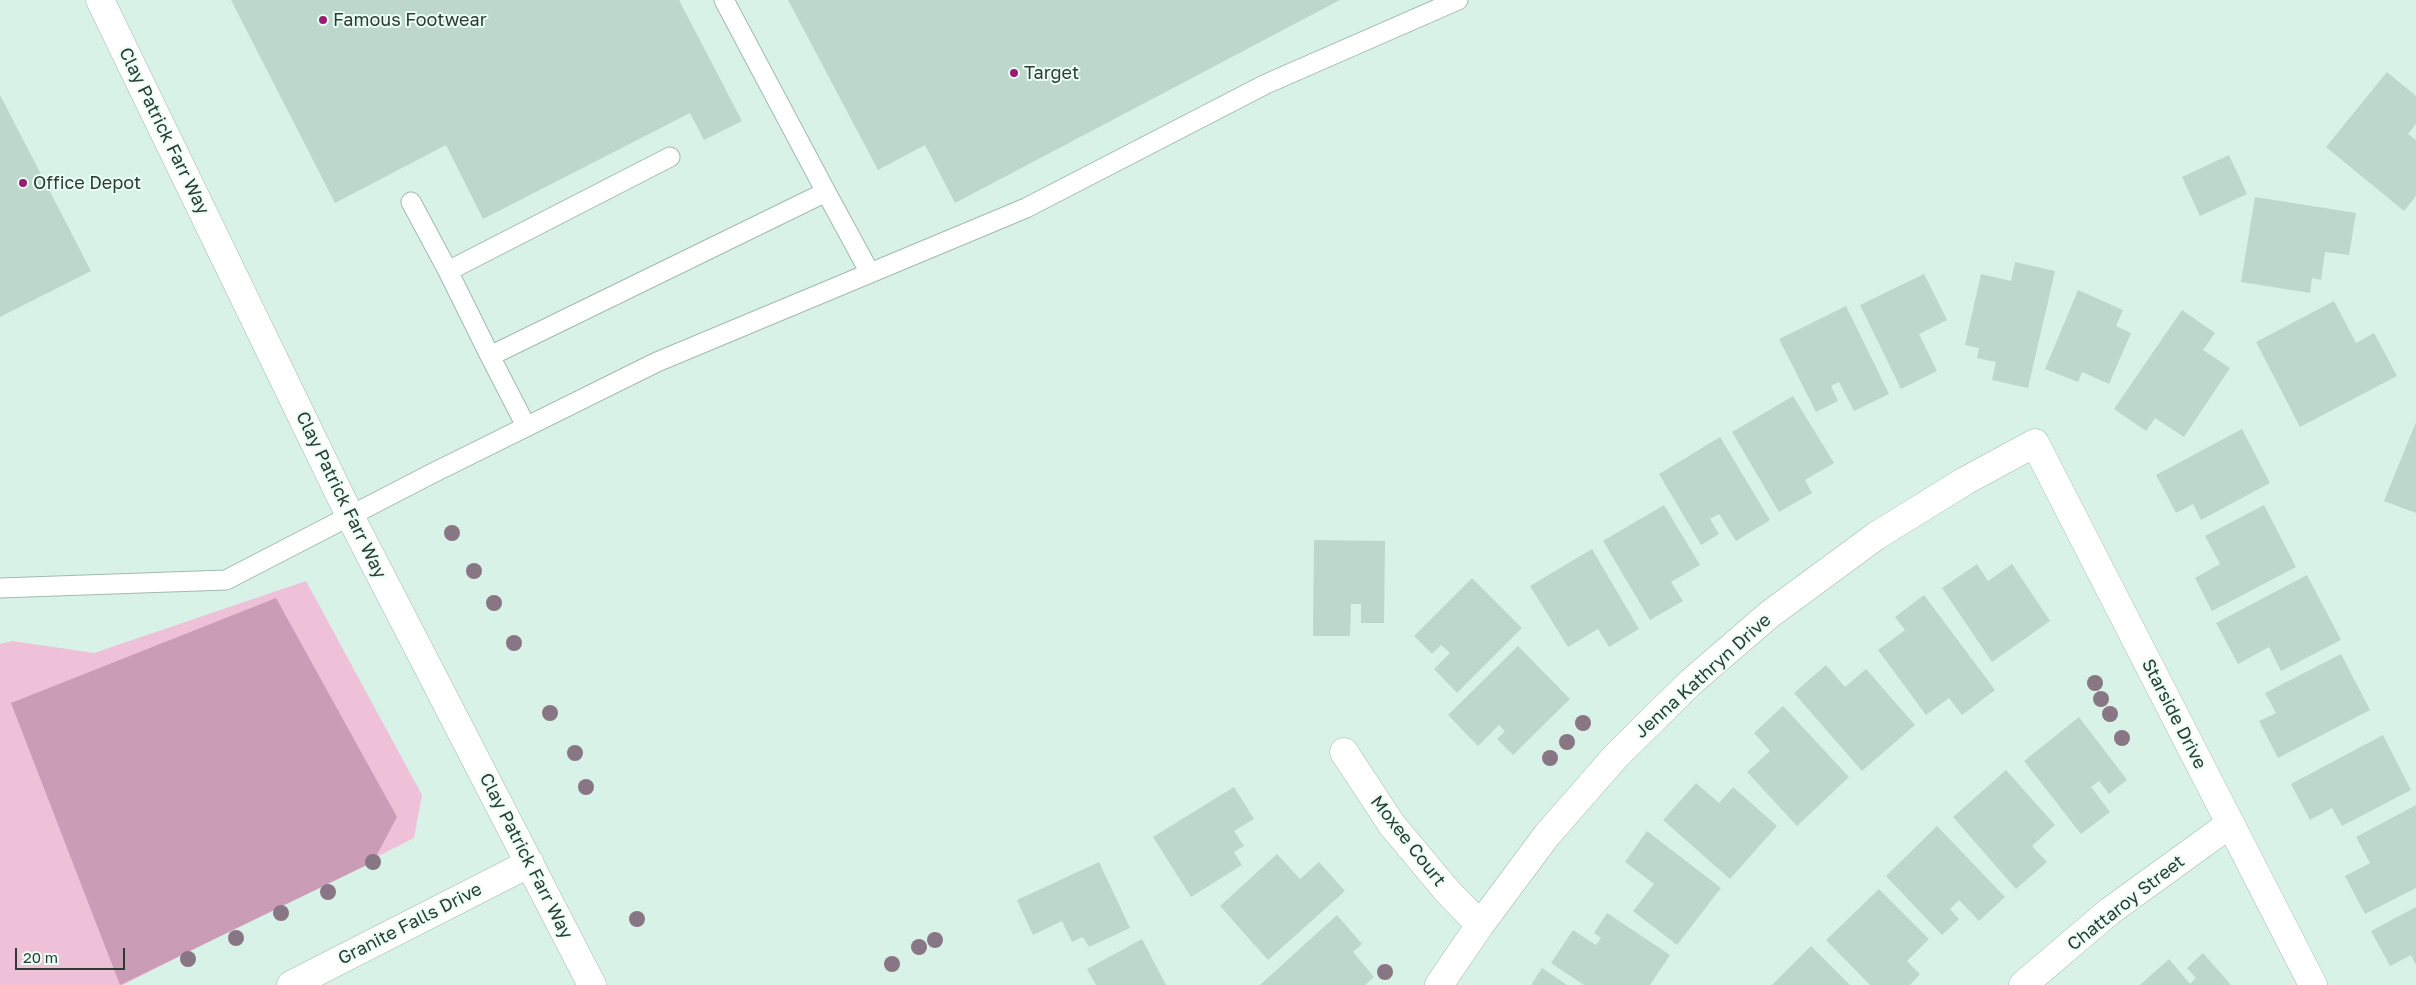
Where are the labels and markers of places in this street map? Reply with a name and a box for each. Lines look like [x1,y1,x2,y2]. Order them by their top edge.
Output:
place label: Famous Footwear [333,9,487,31]
marker: Famous Footwear [317,14,329,26]
place label: Target [1024,62,1079,84]
marker: Target [1008,67,1020,79]
place label: Office Depot [33,172,141,194]
marker: Office Depot [17,177,29,189]

